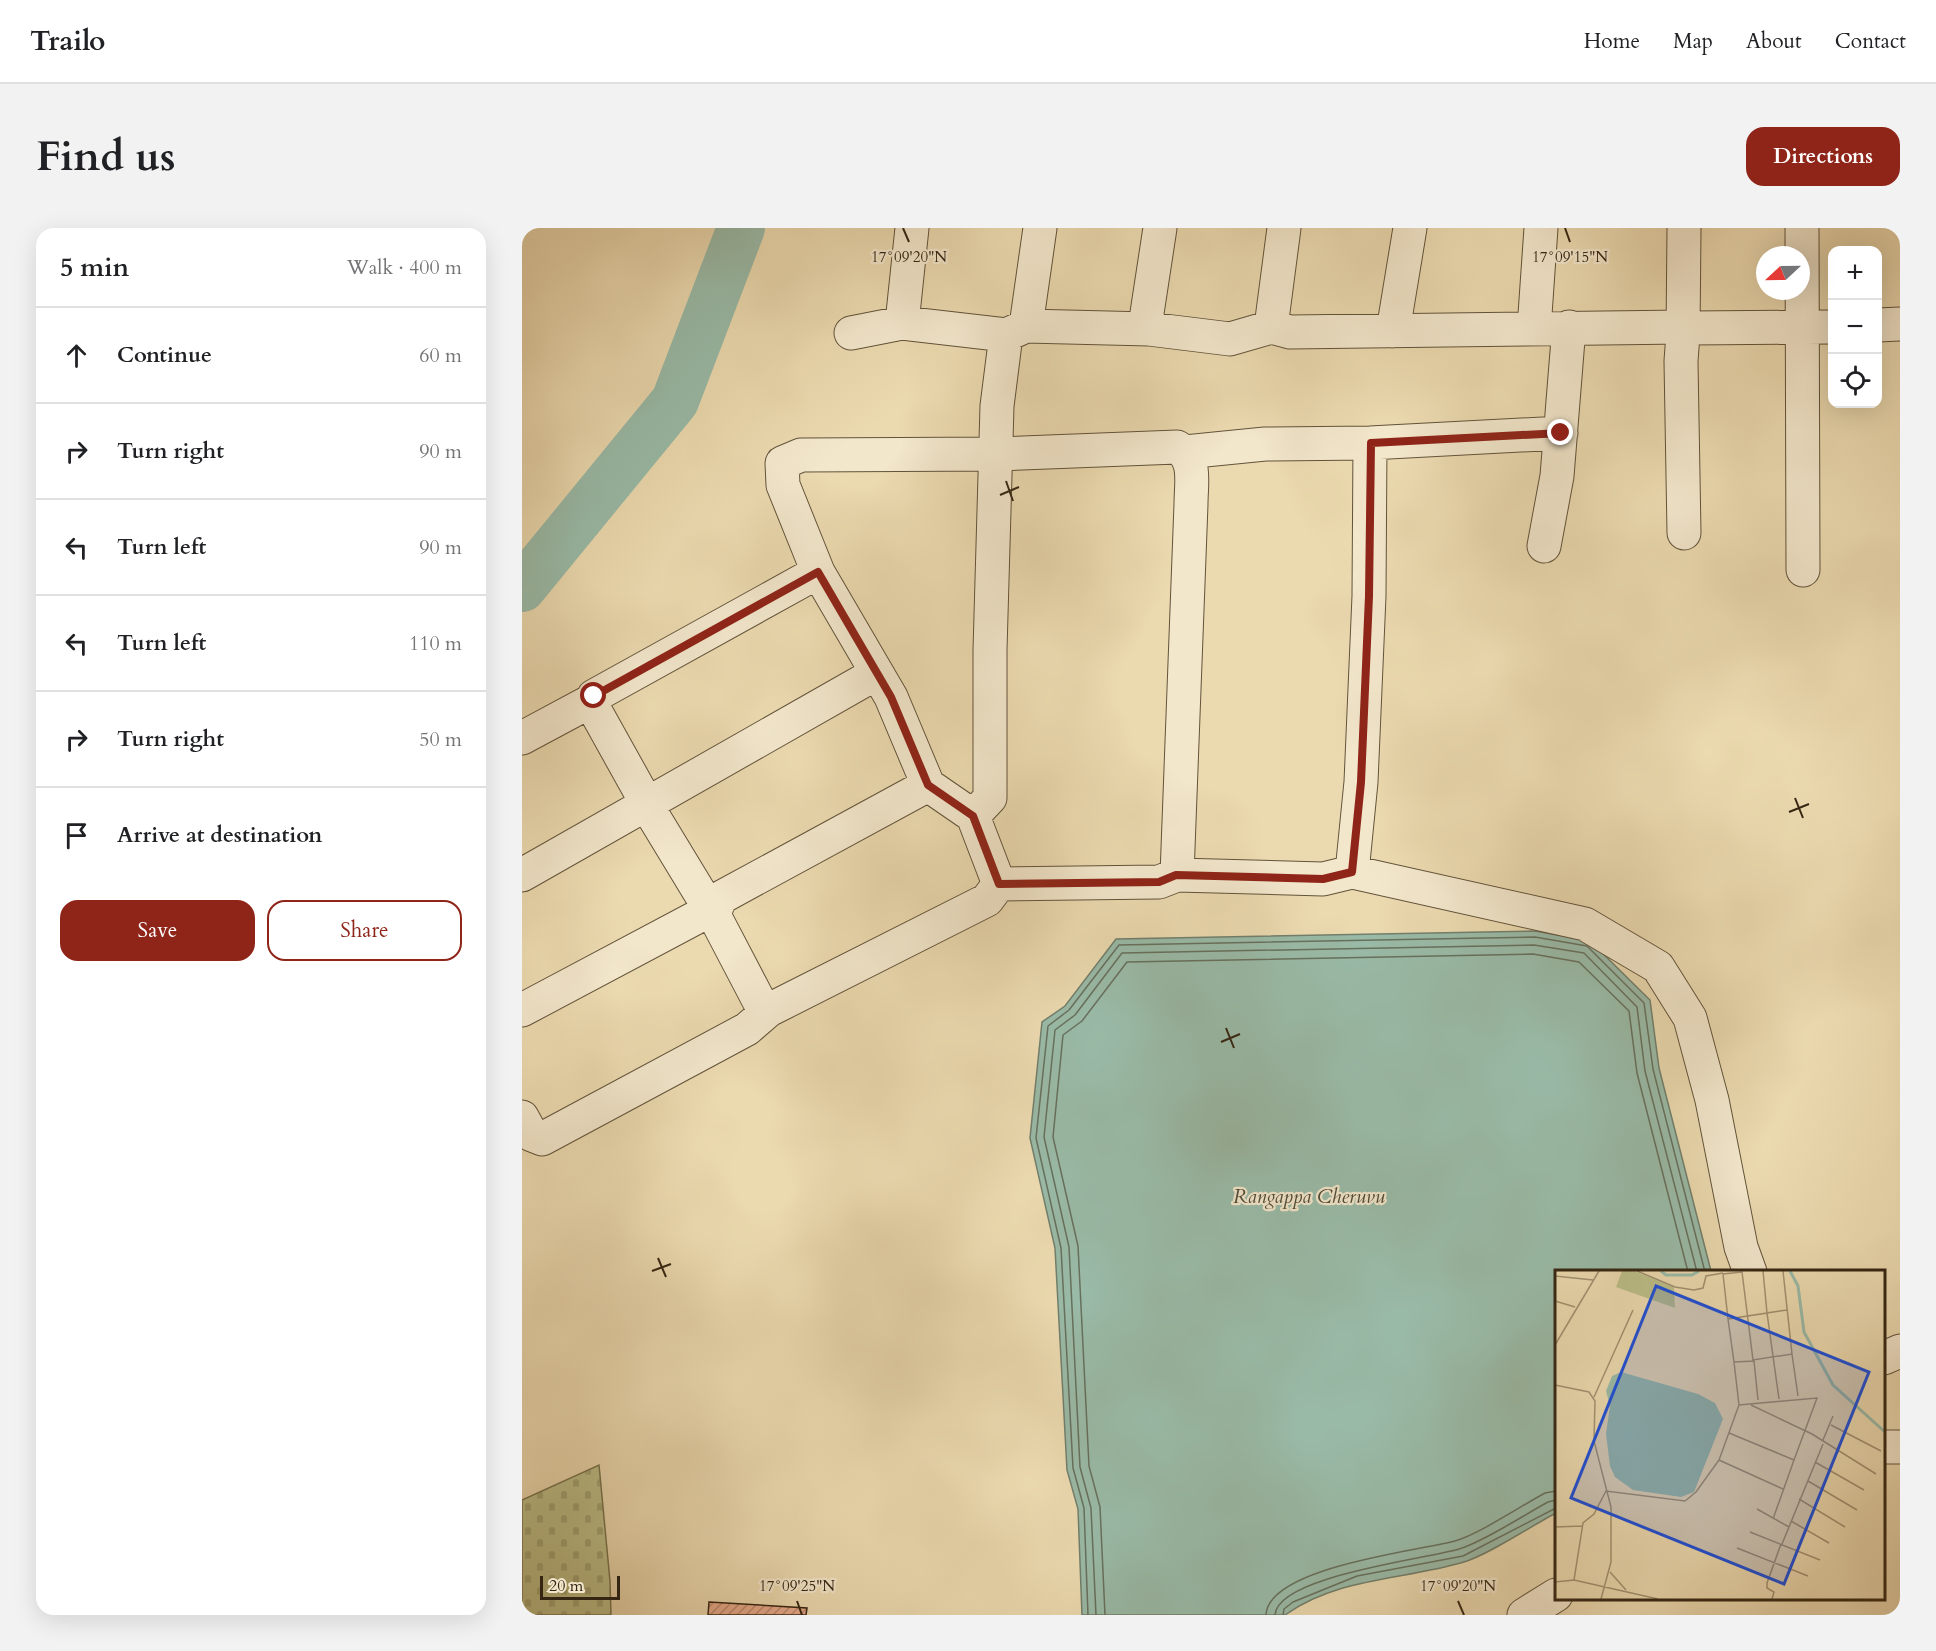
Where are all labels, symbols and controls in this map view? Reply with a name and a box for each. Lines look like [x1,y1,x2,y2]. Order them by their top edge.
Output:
text: Trailo [30,22,105,60]
text: Home [1584,27,1640,56]
text: Map [1673,27,1713,56]
text: About [1746,27,1802,56]
text: Contact [1835,27,1906,56]
button: Directions [1746,127,1900,186]
text: Find us [36,128,176,185]
north arrow [1756,246,1810,300]
map controls [1828,246,1882,408]
button: + [1828,246,1882,300]
text: 17°09'20"N [871,247,947,267]
text: 17°09'15"N [1532,247,1608,267]
text: 5 min [60,250,129,285]
text: Walk · 400 m [347,254,462,281]
button: − [1828,300,1882,354]
icon: ahead [60,339,93,372]
text: Continue [117,340,212,370]
text: 60 m [419,342,462,369]
button: locate [1828,354,1882,408]
route end [1547,419,1573,445]
icon: right [60,435,93,468]
text: Turn right [117,436,224,466]
text: 90 m [419,438,462,465]
icon: left [60,531,93,564]
text: Turn left [117,532,206,562]
text: 90 m [419,534,462,561]
icon: left [60,627,93,660]
text: Turn left [117,628,206,658]
text: 110 m [409,630,462,657]
route start [580,682,606,708]
icon: right [60,723,93,756]
text: Turn right [117,724,224,754]
text: 50 m [419,726,462,753]
icon: arrive [60,819,93,852]
text: Arrive at destination [117,820,322,850]
button: Save [60,900,255,961]
button: Share [267,900,462,961]
water label: Rangappa Cheruvu [1233,1183,1385,1210]
inset map [1555,1270,1885,1600]
scale bar [540,1573,620,1600]
text: 20 m [549,1575,583,1597]
text: 17°09'25"N [759,1576,835,1596]
text: 17°09'20"N [1420,1576,1496,1596]

